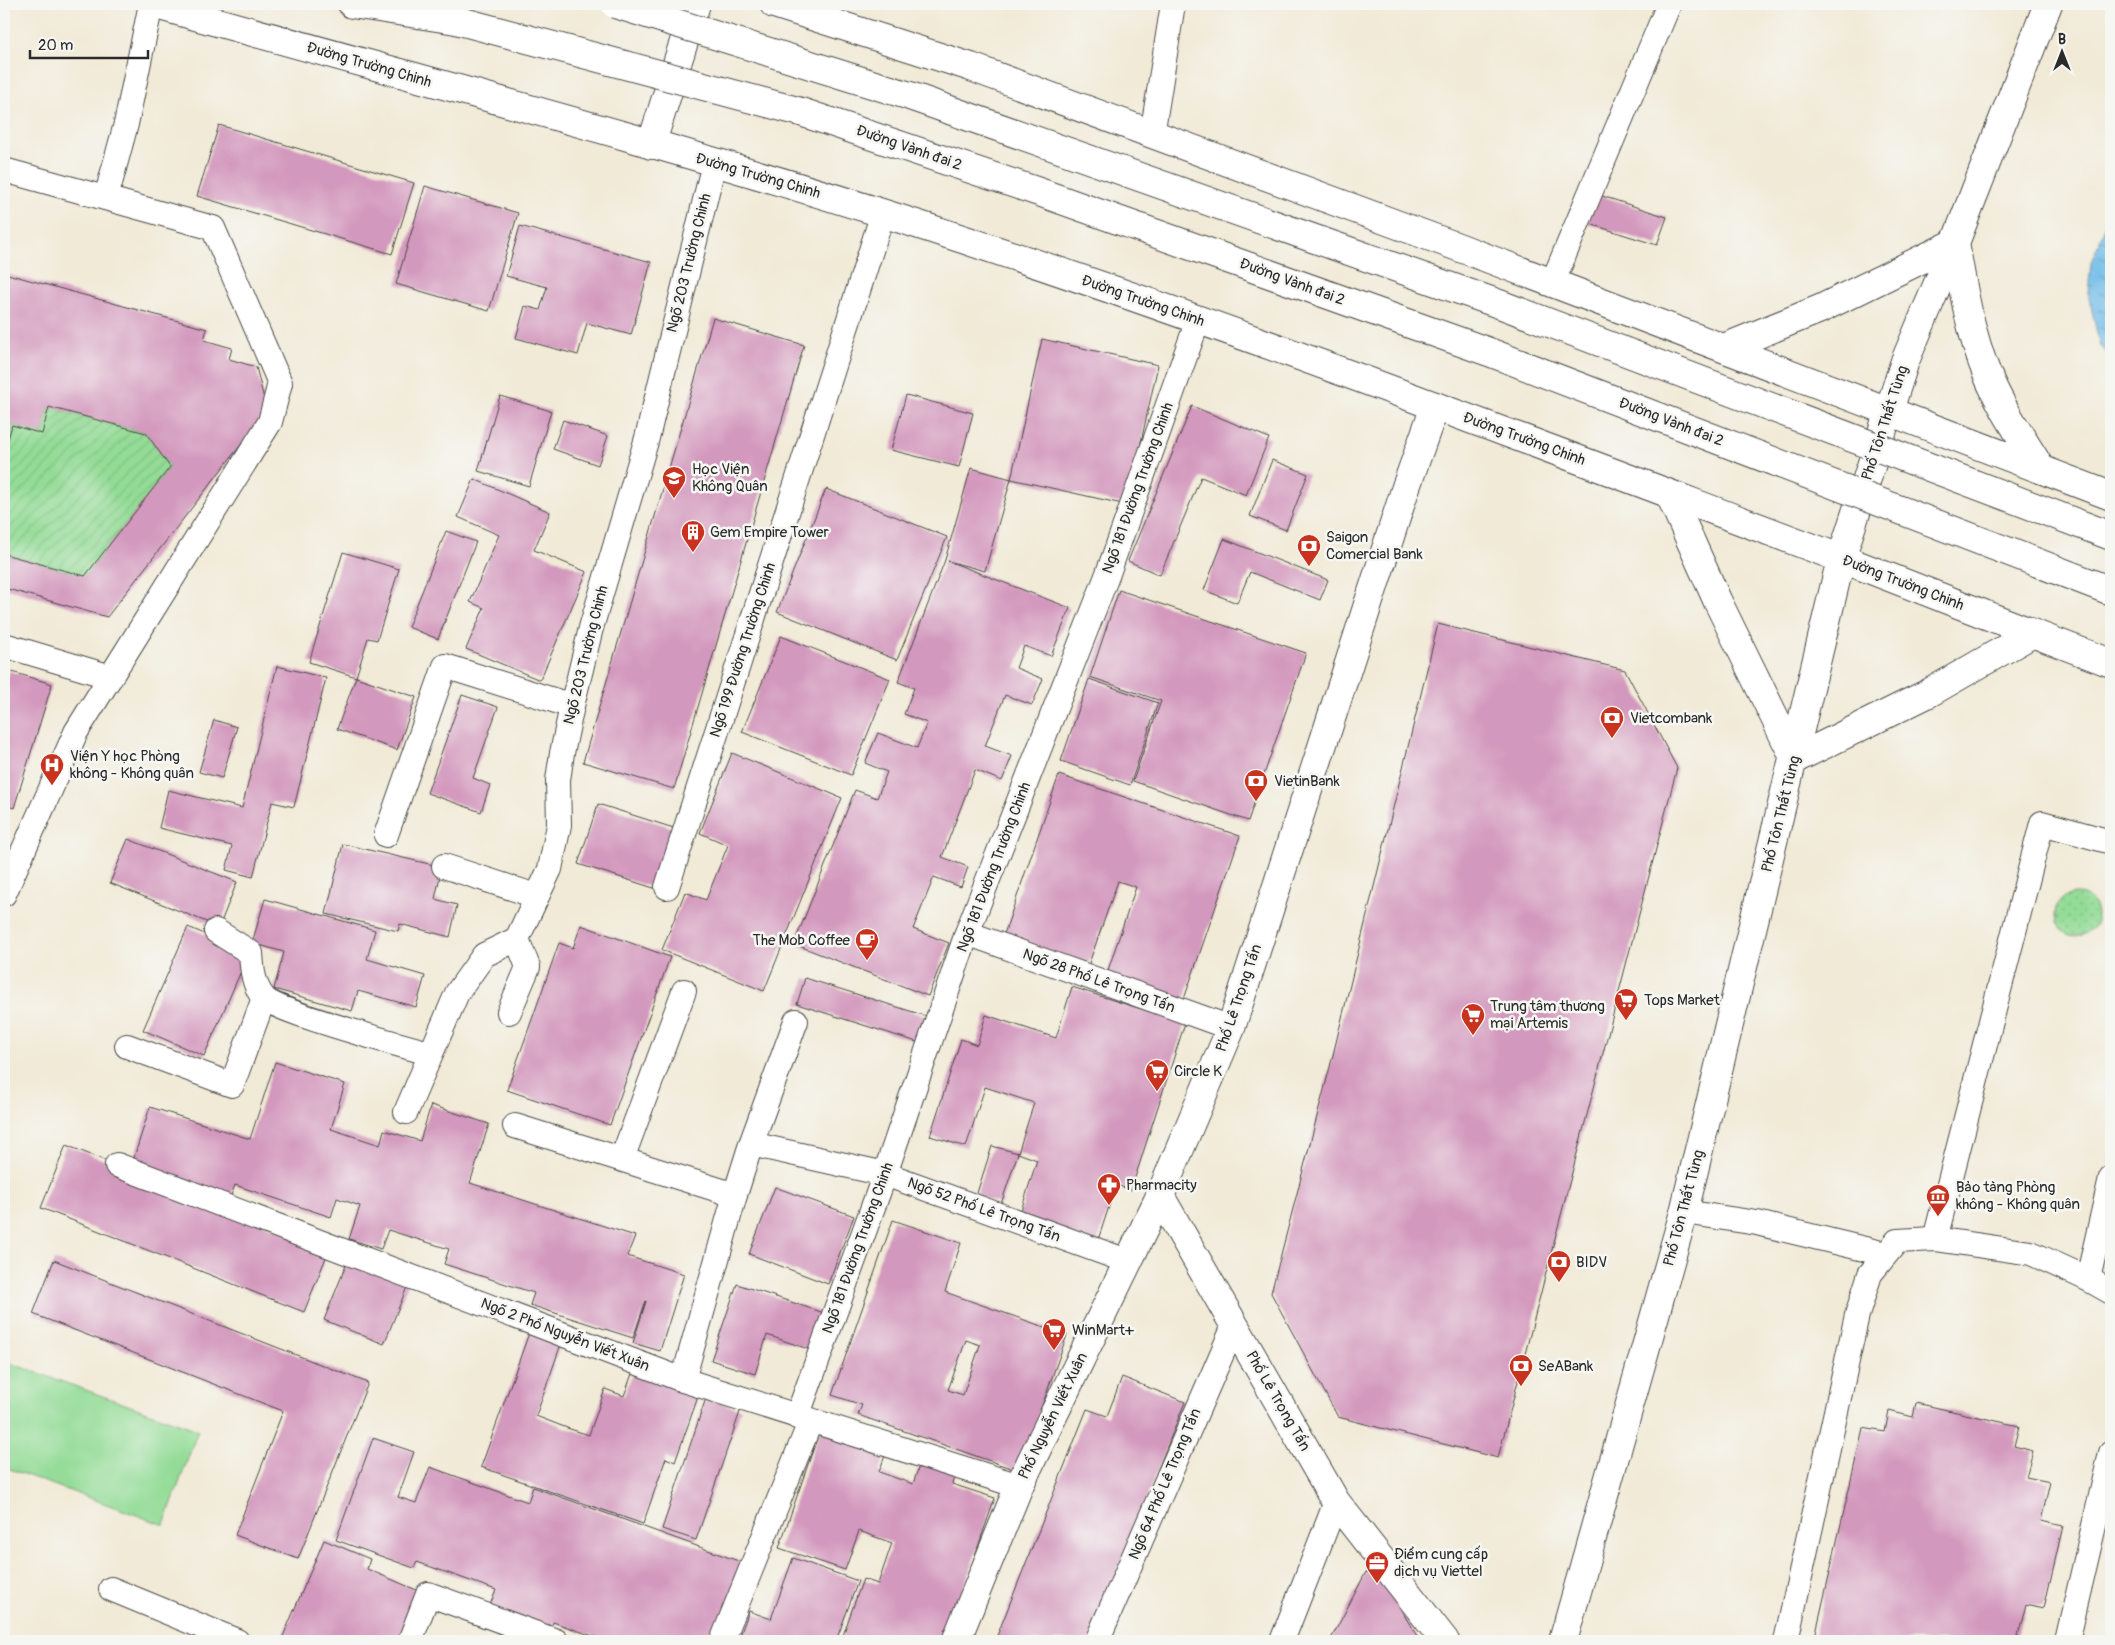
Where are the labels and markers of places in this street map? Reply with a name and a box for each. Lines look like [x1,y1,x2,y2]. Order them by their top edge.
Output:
place label: Học Viện Không Quân [692,460,768,496]
school or university icon: Học Viện Không Quân [661,465,687,499]
building icon: Gem Empire Tower [680,519,706,553]
place label: Gem Empire Tower [710,523,829,542]
place label: Saigon Comercial Bank [1326,528,1424,564]
bank icon: Saigon Comercial Bank [1296,533,1322,567]
bank icon: Vietcombank [1599,705,1625,739]
place label: Vietcombank [1630,709,1713,728]
place label: Viện Y học Phòng không - Không quân [70,747,194,783]
hospital icon: Viện Y học Phòng không - Không quân [39,752,65,786]
bank icon: VietinBank [1243,768,1269,802]
place label: VietinBank [1274,772,1341,791]
cafe icon: The Mob Coffee [854,927,880,961]
place label: The Mob Coffee [753,931,851,950]
supermarket icon: Tops Market [1613,987,1639,1021]
place label: Tops Market [1644,991,1721,1010]
place label: Trung tâm thương mại Artemis [1490,997,1605,1033]
supermarket icon: Trung tâm thương mại Artemis [1460,1002,1486,1036]
supermarket icon: Circle K [1144,1058,1170,1092]
place label: Circle K [1174,1062,1222,1081]
pharmacy icon: Pharmacity [1096,1172,1122,1206]
place label: Pharmacity [1126,1176,1197,1195]
place label: Bảo tàng Phòng không - Không quân [1956,1178,2080,1214]
museum icon: Bảo tàng Phòng không - Không quân [1925,1183,1951,1217]
bank icon: BIDV [1546,1249,1572,1283]
place label: BIDV [1576,1253,1607,1272]
supermarket icon: WinMart+ [1041,1317,1067,1351]
place label: WinMart+ [1072,1321,1134,1340]
bank icon: SeABank [1508,1353,1534,1387]
place label: SeABank [1538,1357,1594,1376]
place label: Điểm cung cấp dịch vụ Viettel [1394,1545,1488,1581]
office icon: Điểm cung cấp dịch vụ Viettel [1364,1550,1390,1584]

